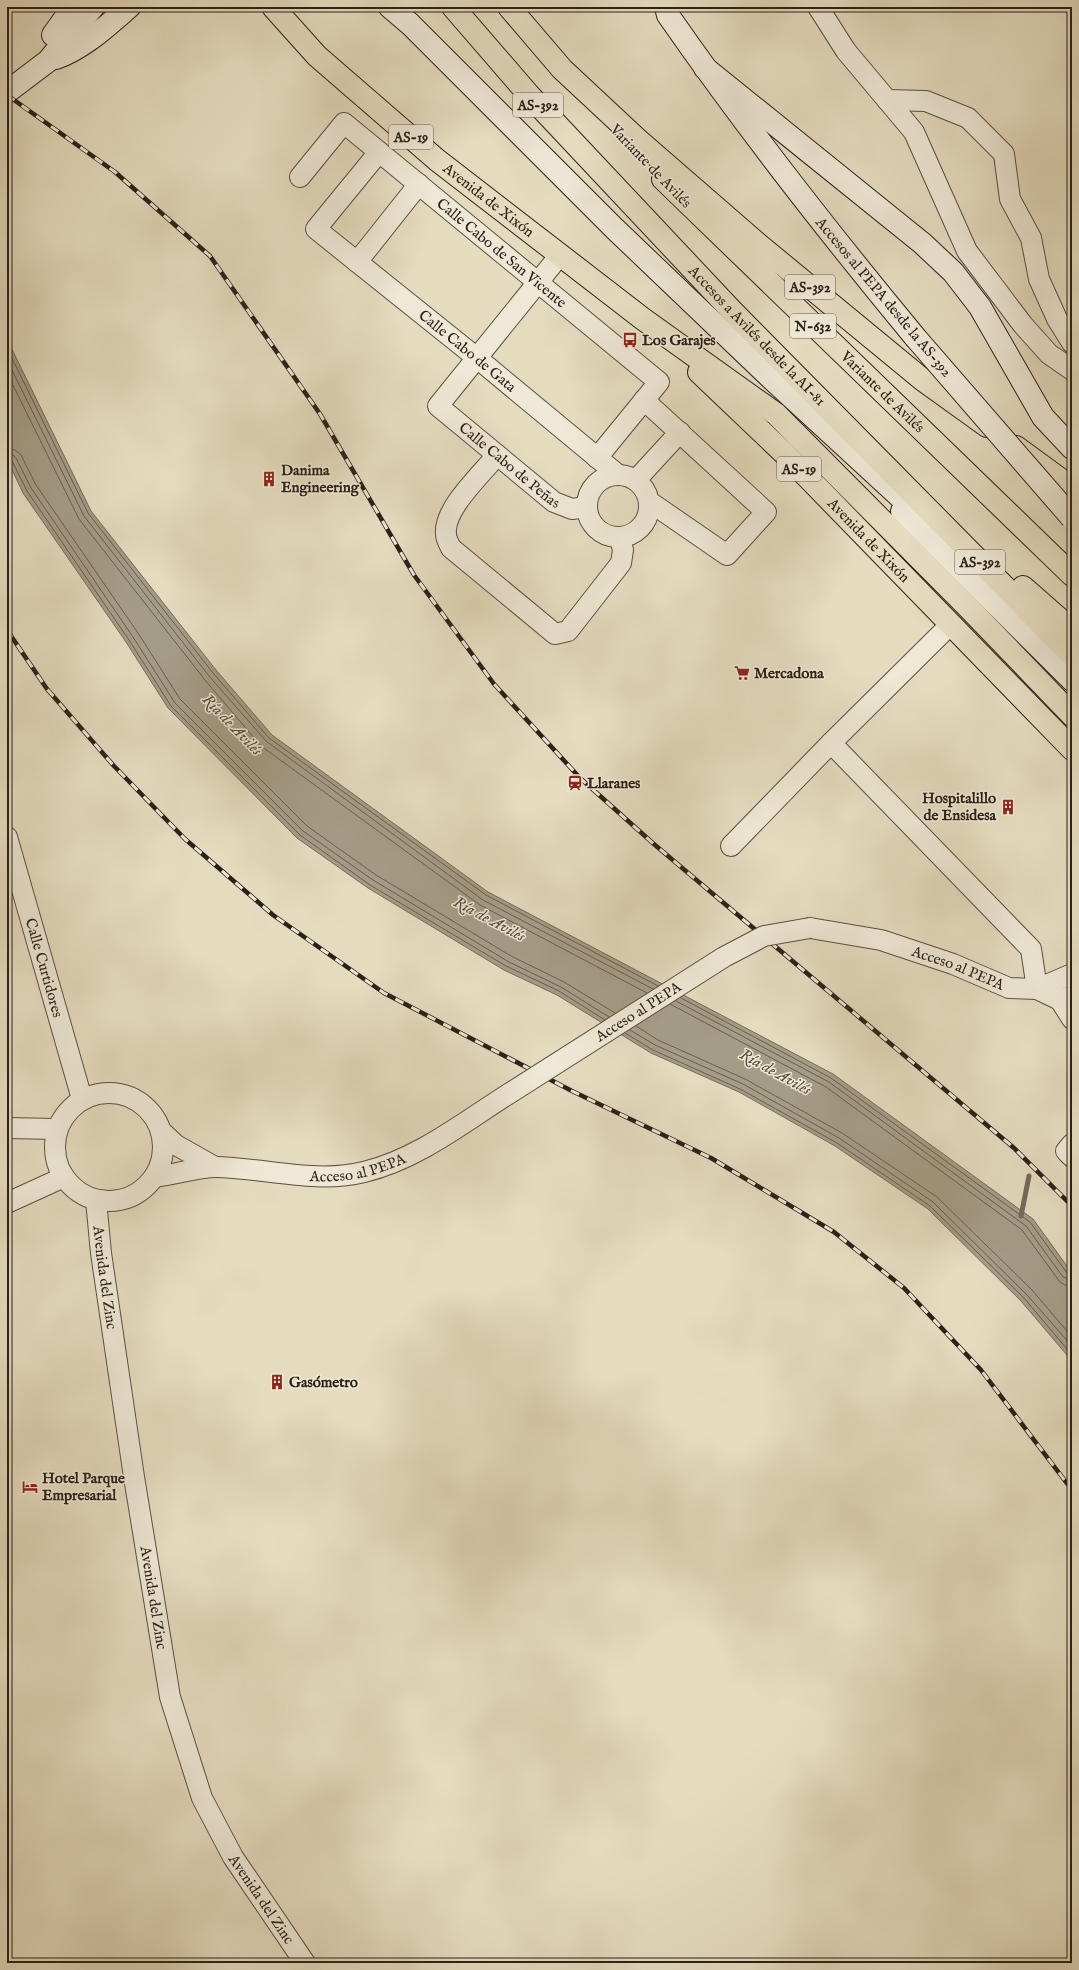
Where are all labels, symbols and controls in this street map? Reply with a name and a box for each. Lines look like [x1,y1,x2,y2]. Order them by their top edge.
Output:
road number: AS-392 [513,93,563,117]
street label: Variante de Avilés [605,120,695,212]
road number: AS-19 [389,125,433,149]
street label: Avenida de Xixón [438,158,538,242]
street label: Calle Cabo de San Vicente [433,194,571,312]
street label: Accesos al PEPA desde la AS-392 [811,213,956,381]
street label: Accesos a Avilés desde la AI-81 [684,261,830,410]
road number: AS-392 [785,275,835,299]
street label: Calle Cabo de Gata [415,306,520,397]
road number: N-632 [790,314,836,338]
bus stop icon: Los Garajes [621,331,639,349]
place label: Los Garajes [642,331,716,350]
street label: Variante de Avilés [836,347,928,437]
street label: Calle Cabo de Peñas [455,418,562,513]
road number: AS-19 [777,457,821,481]
place label: Danima Engineering [281,461,360,497]
building icon: Danima Engineering [260,470,278,488]
street label: Avenida de Xixón [822,494,914,587]
road number: AS-392 [955,550,1005,574]
supermarket icon: Mercadona [733,664,751,682]
place label: Mercadona [754,664,824,683]
water label: Ría de Avilés [197,690,266,761]
station icon: Llaranes [566,774,584,792]
place label: Llaranes [587,774,641,793]
place label: Hospitalillo de Ensidesa [922,789,997,825]
building icon: Hospitalillo de Ensidesa [999,798,1017,816]
water label: Ría de Avilés [450,893,529,947]
street label: Calle Curtidores [21,916,67,1020]
street label: Acceso al PEPA [908,942,1008,995]
street label: Acceso al PEPA [591,977,686,1047]
water label: Ría de Avilés [736,1045,815,1101]
street label: Acceso al PEPA [308,1149,410,1186]
street label: Avenida del Zinc [88,1224,121,1331]
building icon: Gasómetro [268,1373,286,1391]
place label: Gasómetro [289,1373,358,1392]
place label: Hotel Parque Empresarial [42,1469,125,1505]
hotel icon: Hotel Parque Empresarial [21,1478,39,1496]
street label: Avenida del Zinc [135,1544,171,1651]
street label: Avenida del Zinc [223,1850,298,1948]

